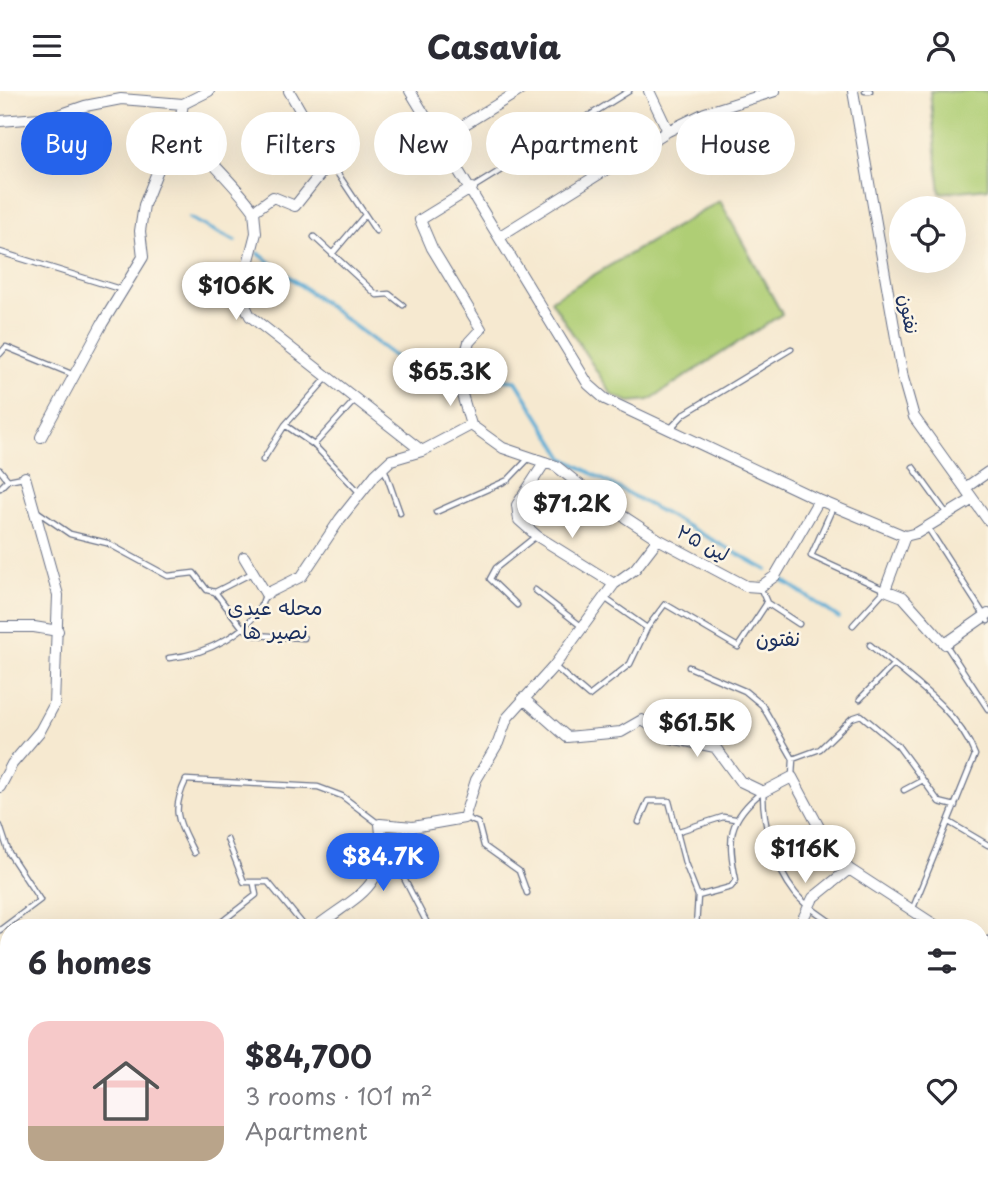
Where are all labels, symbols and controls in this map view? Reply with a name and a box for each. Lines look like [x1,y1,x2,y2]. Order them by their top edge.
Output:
text: Casavia [427,22,561,70]
icon: menu [28,27,66,65]
icon: person [922,27,960,65]
chip: Buy [21,112,112,175]
chip: Rent [126,112,227,175]
chip: Filters [241,112,360,175]
chip: New [374,112,472,175]
chip: Apartment [486,112,662,175]
chip: House [676,112,795,175]
map controls [889,196,966,273]
button: locate [889,196,966,273]
pin: $106K [187,263,285,322]
text: $106K [198,267,274,302]
street label: نفتون [893,292,927,336]
pin: $65.3K [393,349,507,408]
text: $65.3K [409,353,491,388]
pin: $71.2K [515,481,629,540]
text: $71.2K [533,485,611,520]
street label: لین ۲۵ [672,517,735,568]
district label: محله عیدی نصیر ها [227,590,323,646]
district label: نفتون [756,621,800,653]
pin: $61.5K [640,699,754,759]
text: $61.5K [659,704,735,739]
pin: $116K [756,825,854,885]
text: $116K [771,830,839,865]
pin: $84.7K [326,833,440,893]
text: $84.7K [342,838,424,873]
text: 6 homes [28,939,151,984]
icon: filters [923,942,961,980]
text: $84,700 [245,1033,372,1078]
icon: home [84,1049,168,1133]
icon: heart [923,1072,961,1110]
text: 3 rooms · 101 m² [245,1078,433,1113]
text: Apartment [245,1113,368,1148]

